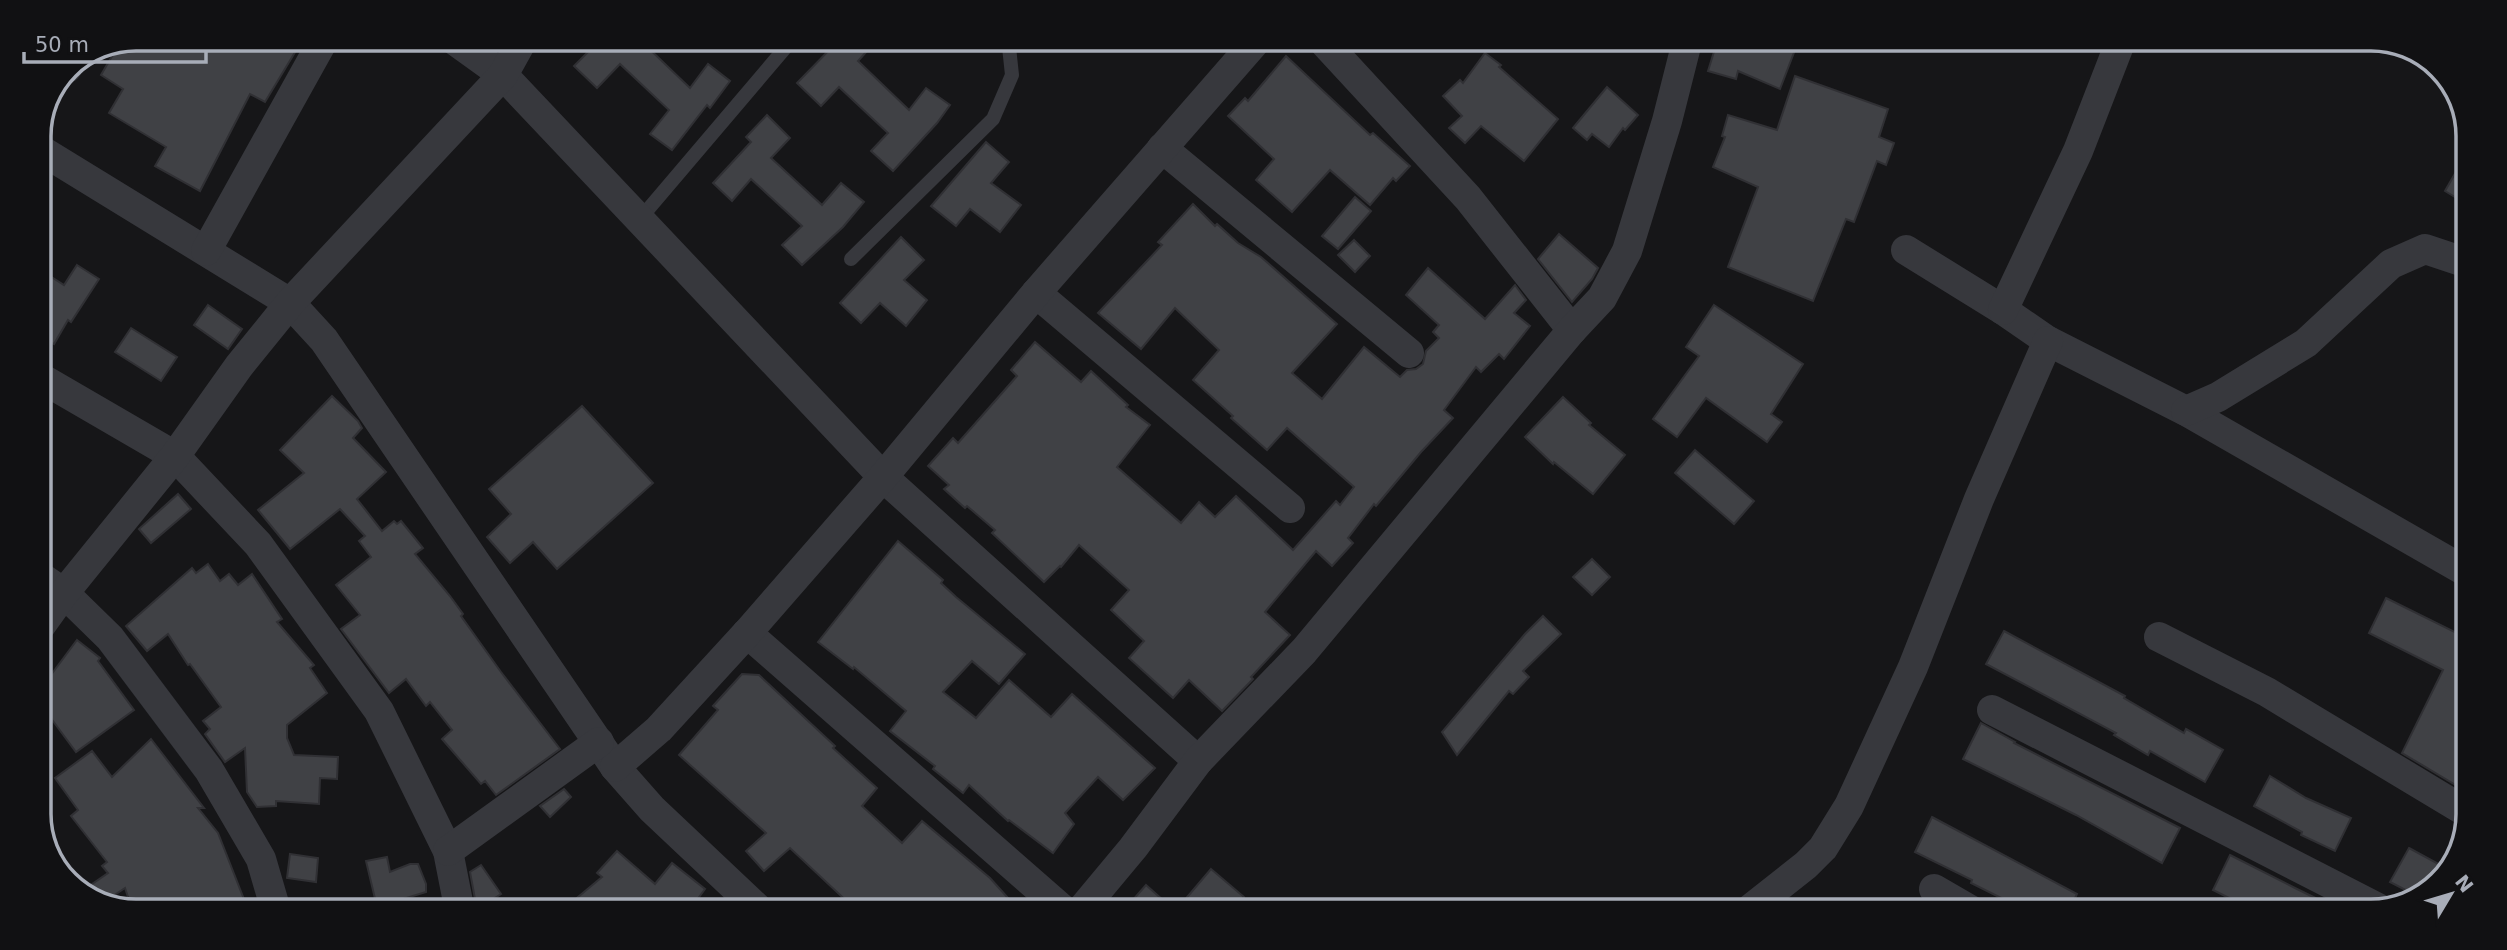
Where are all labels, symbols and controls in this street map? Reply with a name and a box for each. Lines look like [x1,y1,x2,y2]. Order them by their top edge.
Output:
scale bar [24,21,206,65]
text: 50 m [35,33,89,57]
north arrow [2416,859,2486,929]
text: N [2451,870,2478,897]

